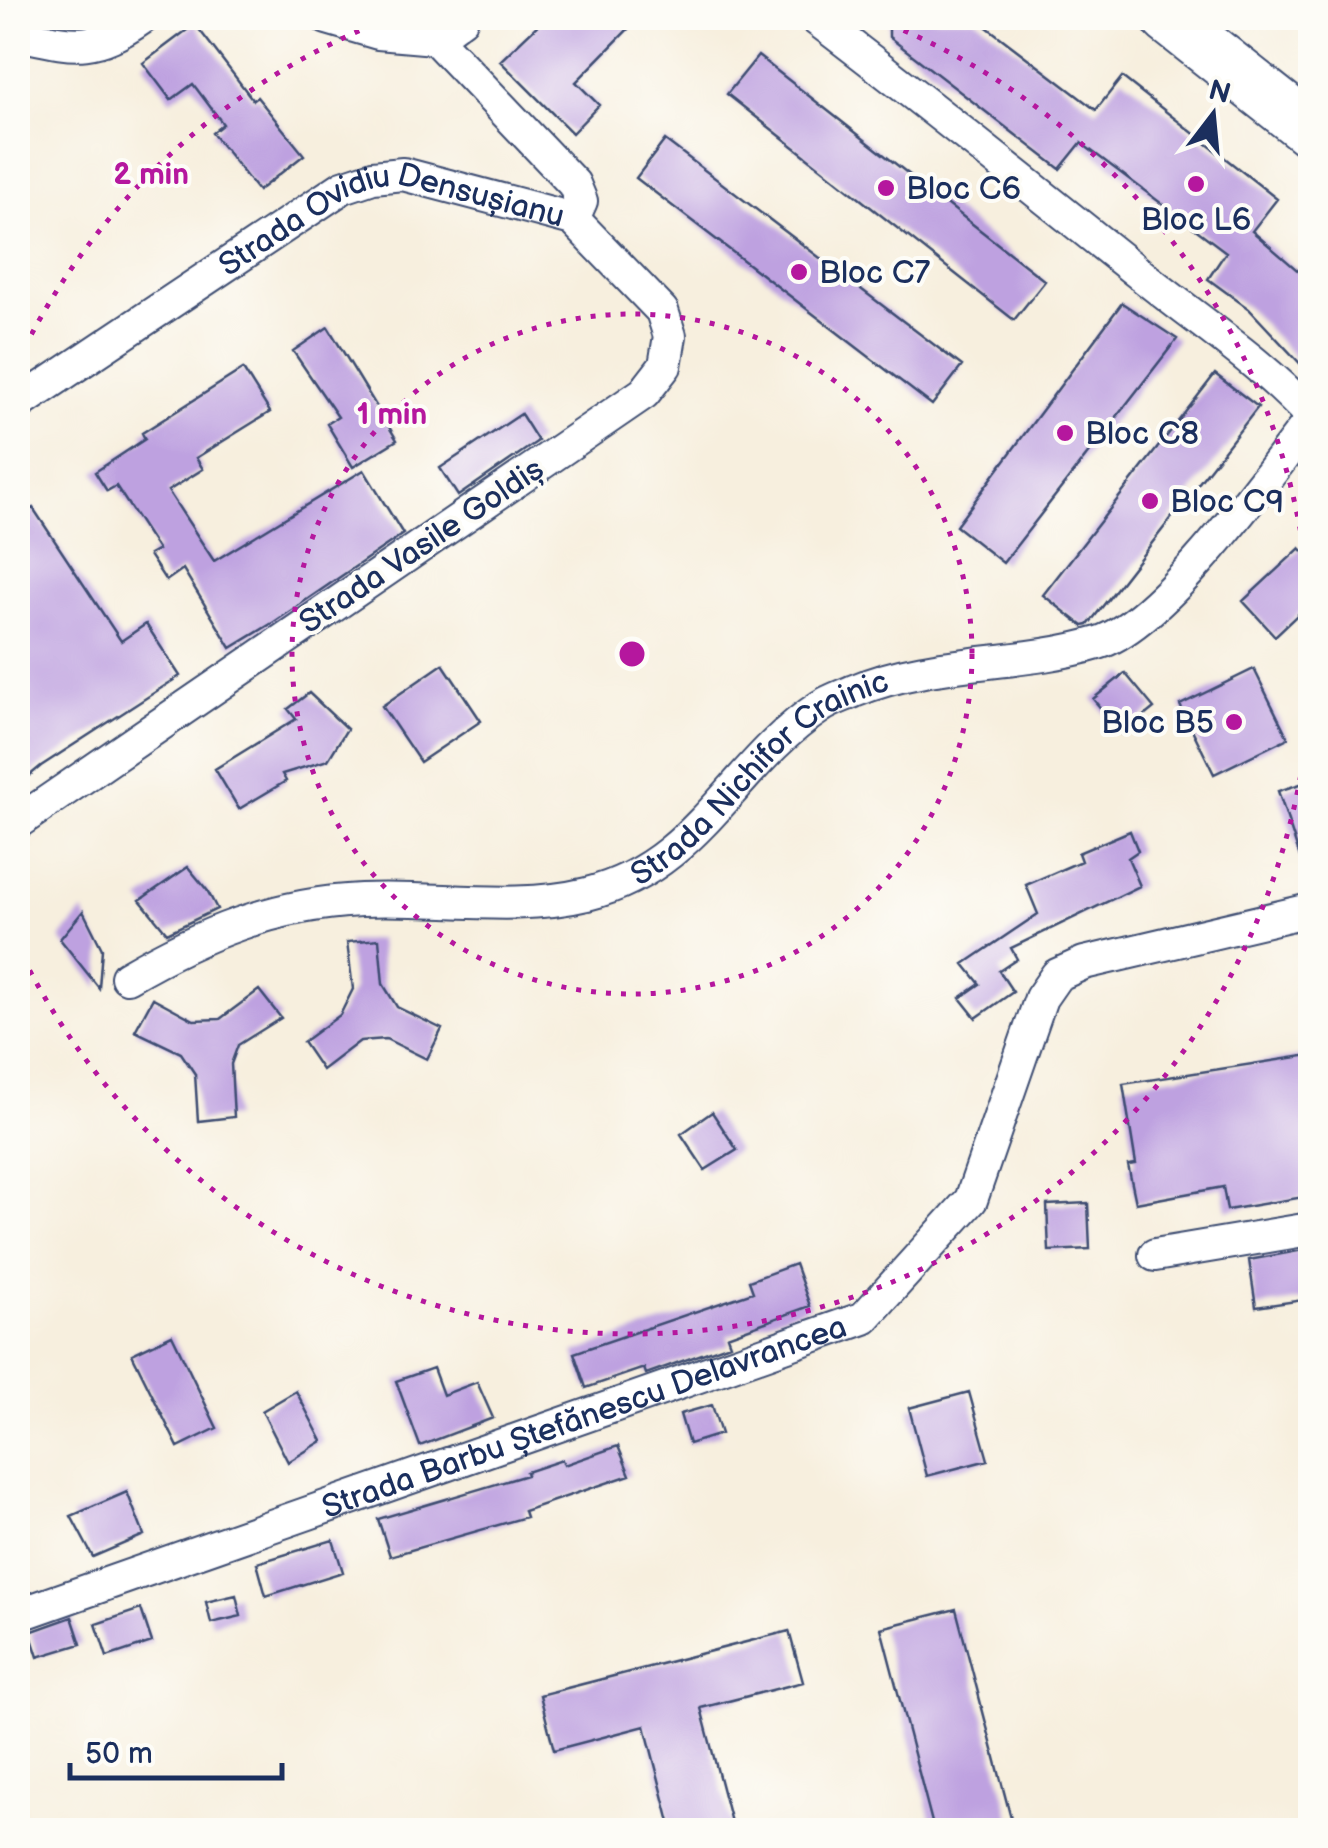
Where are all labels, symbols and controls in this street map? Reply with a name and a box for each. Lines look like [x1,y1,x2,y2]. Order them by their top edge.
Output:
north arrow [1163,65,1263,165]
text: N [1205,74,1234,111]
street label: Strada Ovidiu Densușianu [212,155,568,285]
text: 2 min [113,157,189,193]
place label: Bloc C6 [906,170,1021,209]
marker: Bloc L6 [1185,173,1207,195]
marker: Bloc C6 [875,177,897,199]
place label: Bloc L6 [1141,201,1251,240]
place label: Bloc C7 [819,254,930,293]
marker: Bloc C7 [788,261,810,283]
text: 1 min [357,397,427,433]
place label: Bloc C8 [1085,415,1199,454]
marker: Bloc C8 [1054,422,1076,444]
street label: Strada Vasile Goldiș [292,450,552,642]
place label: Bloc C9 [1170,483,1284,522]
marker: Bloc C9 [1139,490,1161,512]
centre of rings [614,636,650,672]
street label: Strada Nichifor Crainic [624,662,893,895]
place label: Bloc B5 [1101,704,1214,743]
marker: Bloc B5 [1223,711,1245,733]
street label: Strada Barbu Ștefănescu Delavrancea [317,1308,852,1528]
scale bar [70,1718,282,1780]
text: 50 m [85,1736,153,1772]

